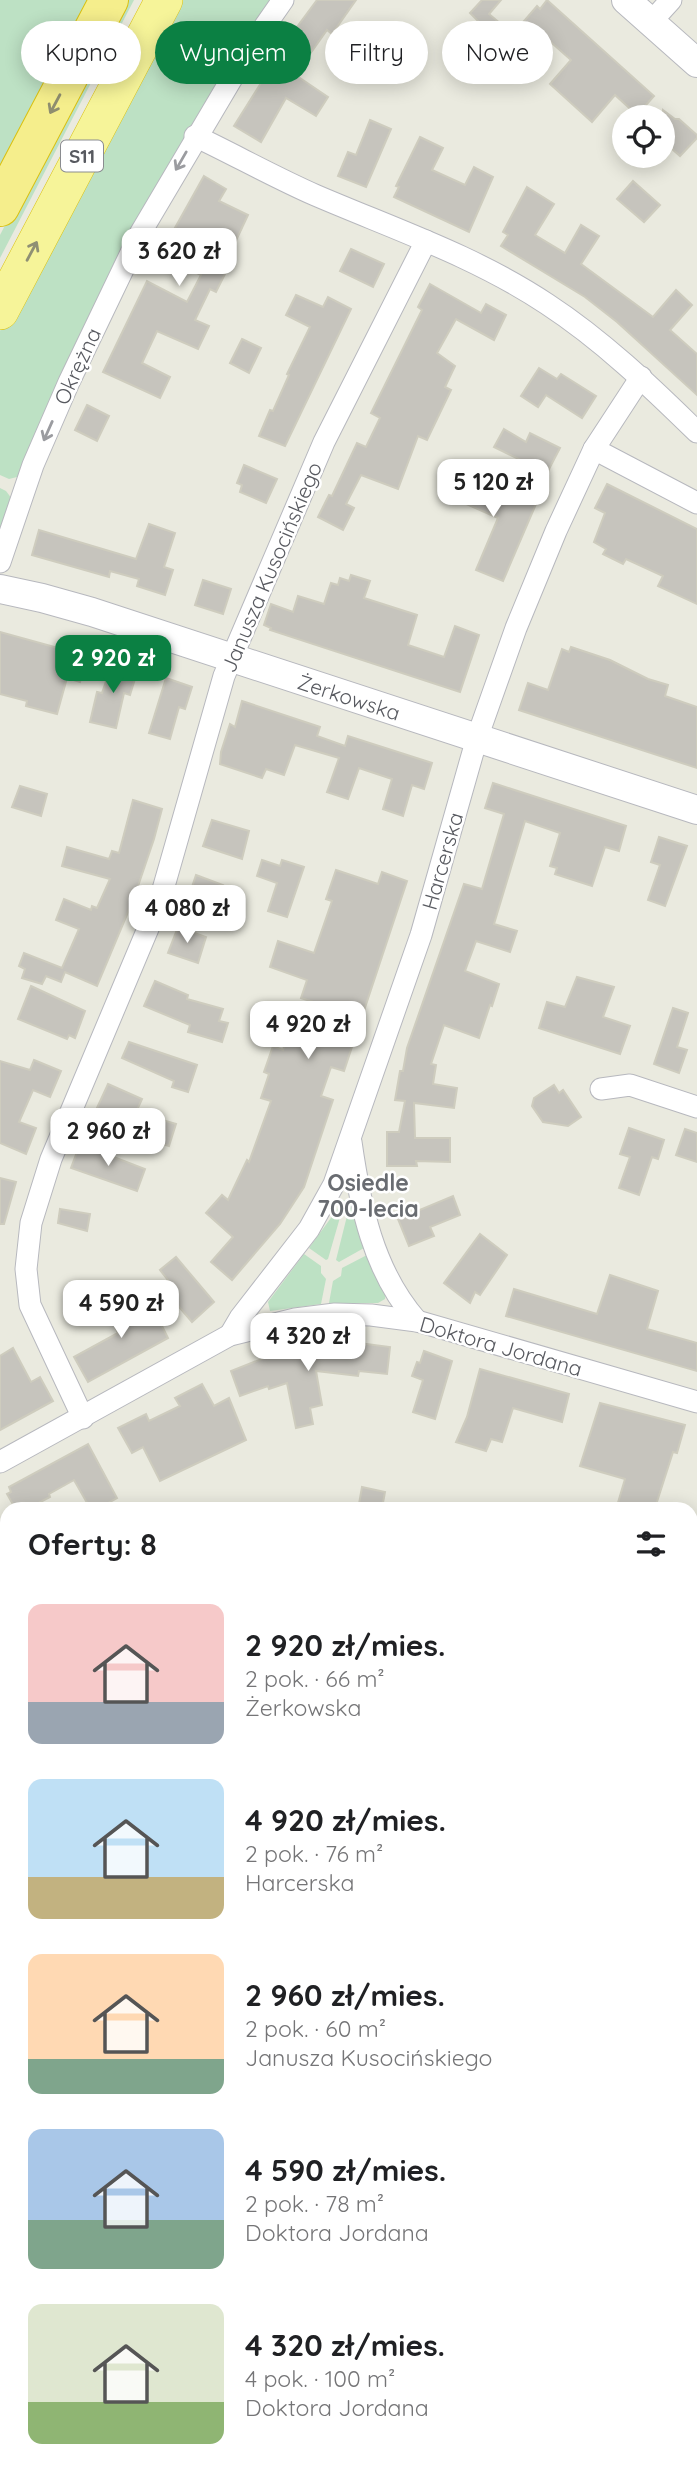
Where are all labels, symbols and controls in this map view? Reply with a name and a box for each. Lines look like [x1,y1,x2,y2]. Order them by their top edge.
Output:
chip: Kupno [21,21,141,84]
chip: Wynajem [155,21,311,84]
chip: Filtry [325,21,428,84]
chip: Nowe [442,21,553,84]
one-way arrow [47,93,61,114]
map controls [612,105,675,168]
button: locate [612,105,675,168]
road number: S11 [61,140,103,172]
one-way arrow [174,150,187,171]
pin: 3 620 zł [107,229,251,288]
text: 3 620 zł [138,236,220,265]
one-way arrow [26,241,40,261]
street label: Okrężna [48,323,106,409]
one-way arrow [41,419,54,441]
street label: Janusza Kusocińskiego [215,458,327,676]
pin: 5 120 zł [421,460,565,519]
text: 5 120 zł [453,467,533,496]
pin: 2 920 zł [41,636,185,695]
text: 2 920 zł [71,643,155,672]
street label: Żerkowska [294,668,404,726]
street label: Harcerska [416,809,468,913]
pin: 4 080 zł [115,886,259,945]
text: 4 080 zł [145,893,229,922]
pin: 4 920 zł [236,1002,380,1061]
text: 4 920 zł [266,1009,350,1038]
pin: 2 960 zł [36,1108,180,1168]
text: 2 960 zł [66,1116,150,1145]
district label: Osiedle 700-lecia [317,1168,419,1223]
pin: 4 590 zł [49,1280,193,1340]
text: 4 590 zł [79,1288,163,1317]
street label: Doktora Jordana [417,1310,585,1382]
pin: 4 320 zł [236,1314,380,1373]
text: 4 320 zł [266,1321,350,1350]
text: Oferty: 8 [28,1525,157,1563]
icon: filters [632,1525,670,1563]
text: 2 920 zł/mies. [245,1626,445,1664]
icon: home [84,1632,168,1716]
text: 2 pok. · 66 m² [245,1664,385,1693]
text: Żerkowska [245,1693,361,1722]
text: 4 920 zł/mies. [245,1801,446,1839]
icon: home [84,1807,168,1891]
text: 2 pok. · 76 m² [245,1839,383,1868]
text: Harcerska [245,1868,355,1897]
text: 2 960 zł/mies. [245,1976,445,2014]
icon: home [84,1982,168,2066]
text: 2 pok. · 60 m² [245,2014,386,2043]
text: Janusza Kusocińskiego [245,2043,492,2072]
text: 4 590 zł/mies. [245,2151,446,2189]
icon: home [84,2157,168,2241]
text: 2 pok. · 78 m² [245,2189,384,2218]
text: Doktora Jordana [245,2218,429,2247]
text: 4 320 zł/mies. [245,2326,445,2364]
icon: home [84,2332,168,2416]
text: 4 pok. · 100 m² [245,2364,395,2393]
text: Doktora Jordana [245,2393,429,2422]

